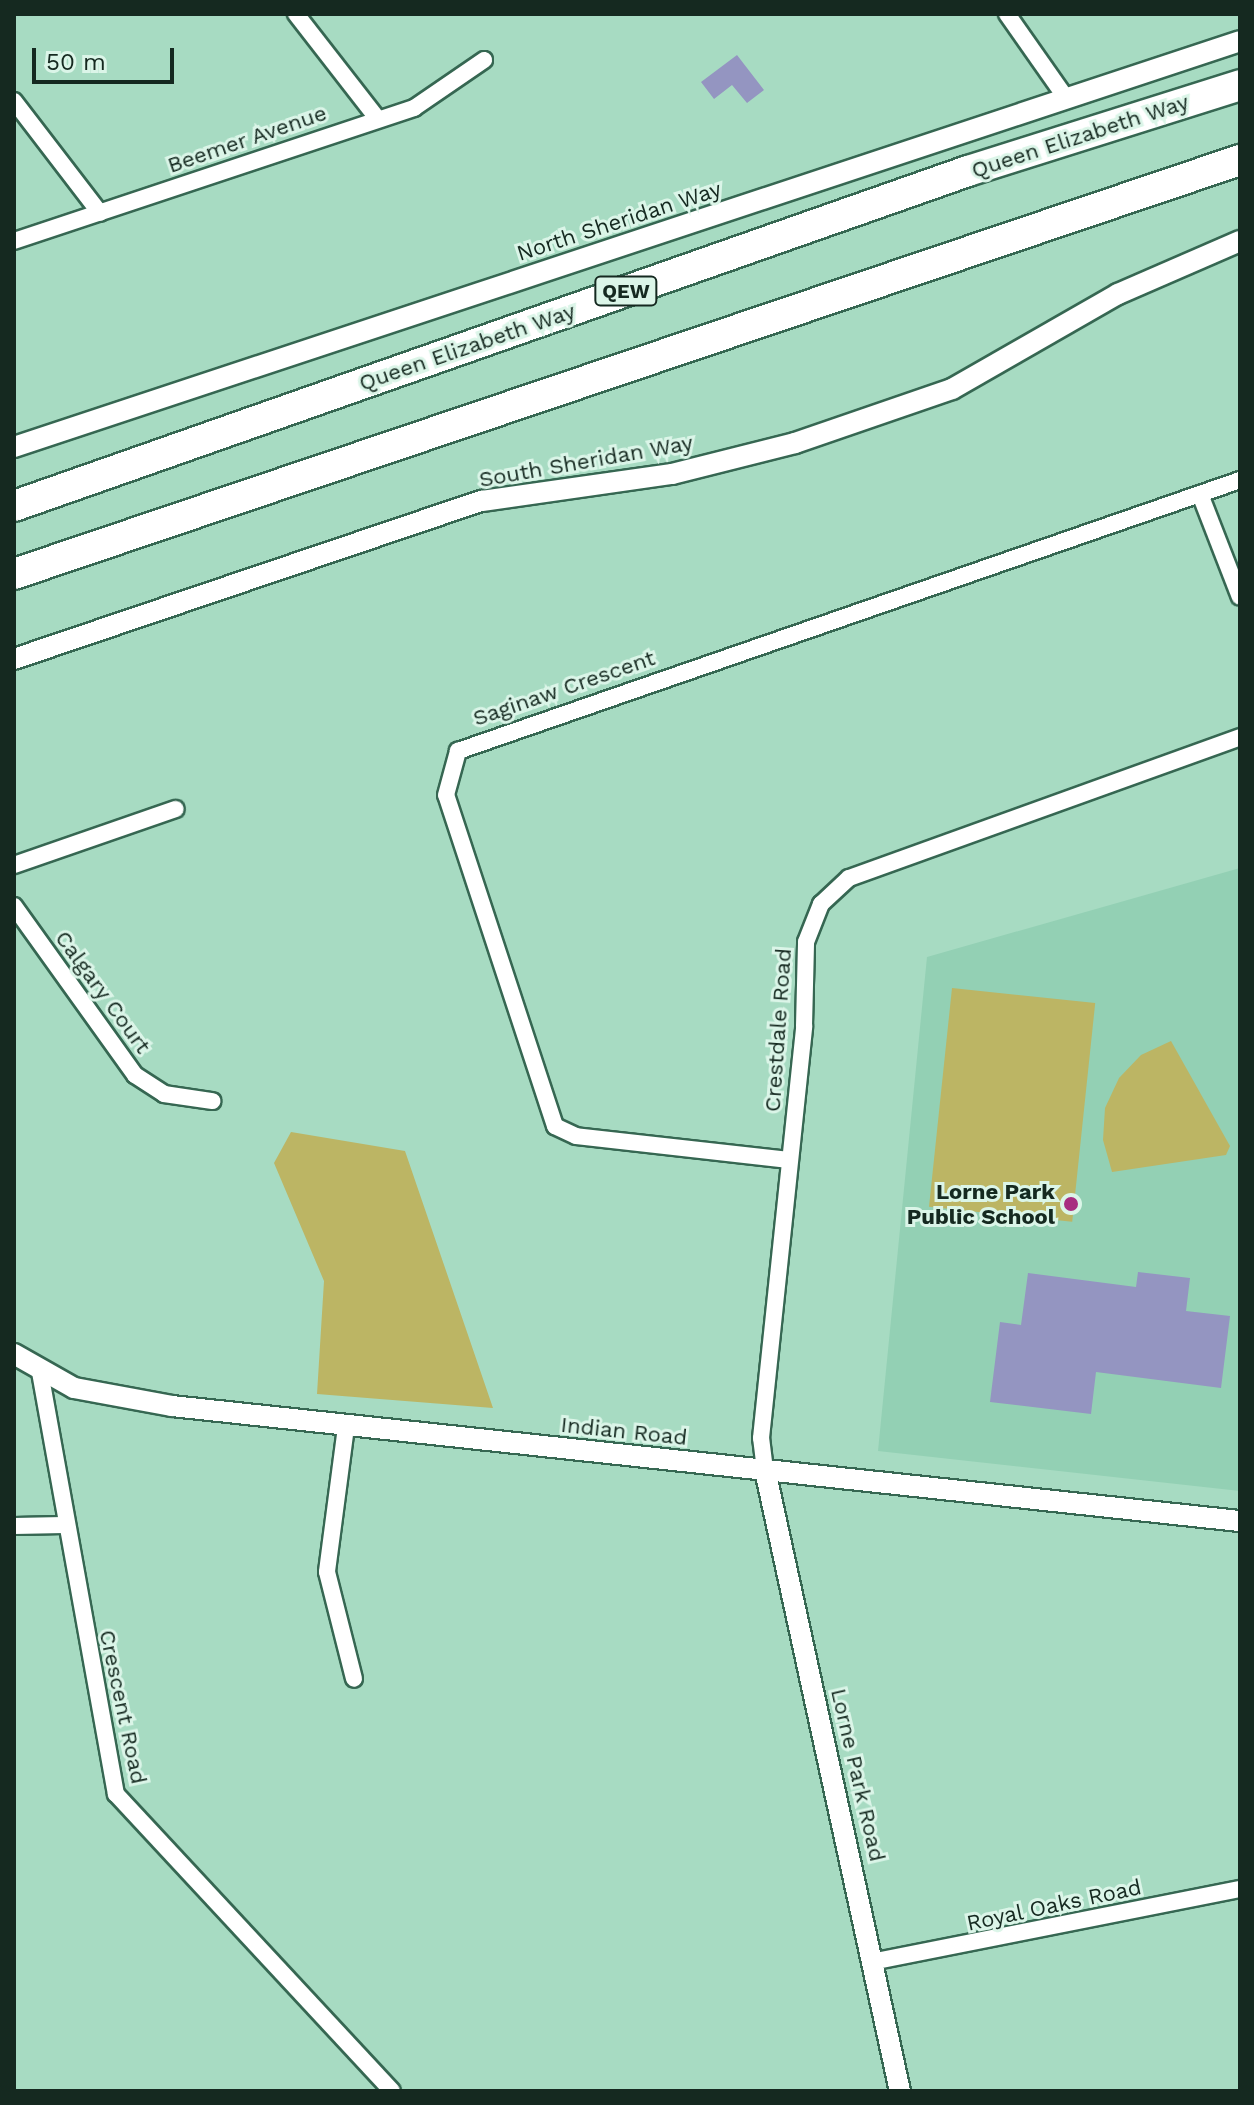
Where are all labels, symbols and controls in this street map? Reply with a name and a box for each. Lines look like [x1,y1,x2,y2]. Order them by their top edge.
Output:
scale bar [36,32,178,82]
text: 50 m [46,48,106,76]
street label: Queen Elizabeth Way [968,88,1192,184]
street label: Beemer Avenue [163,99,331,179]
street label: North Sheridan Way [513,175,725,267]
road number: QEW [594,275,658,307]
street label: Queen Elizabeth Way [355,298,579,396]
street label: South Sheridan Way [477,429,695,493]
street label: Saginaw Crescent [469,644,659,732]
street label: Calgary Court [50,925,156,1059]
street label: Crestdale Road [759,947,797,1113]
place label: Lorne Park Public School [907,1178,1055,1230]
marker: Lorne Park Public School [1062,1195,1080,1213]
street label: Indian Road [559,1411,689,1451]
street label: Crescent Road [94,1628,152,1786]
street label: Lorne Park Road [825,1686,891,1864]
street label: Royal Oaks Road [964,1873,1144,1937]

